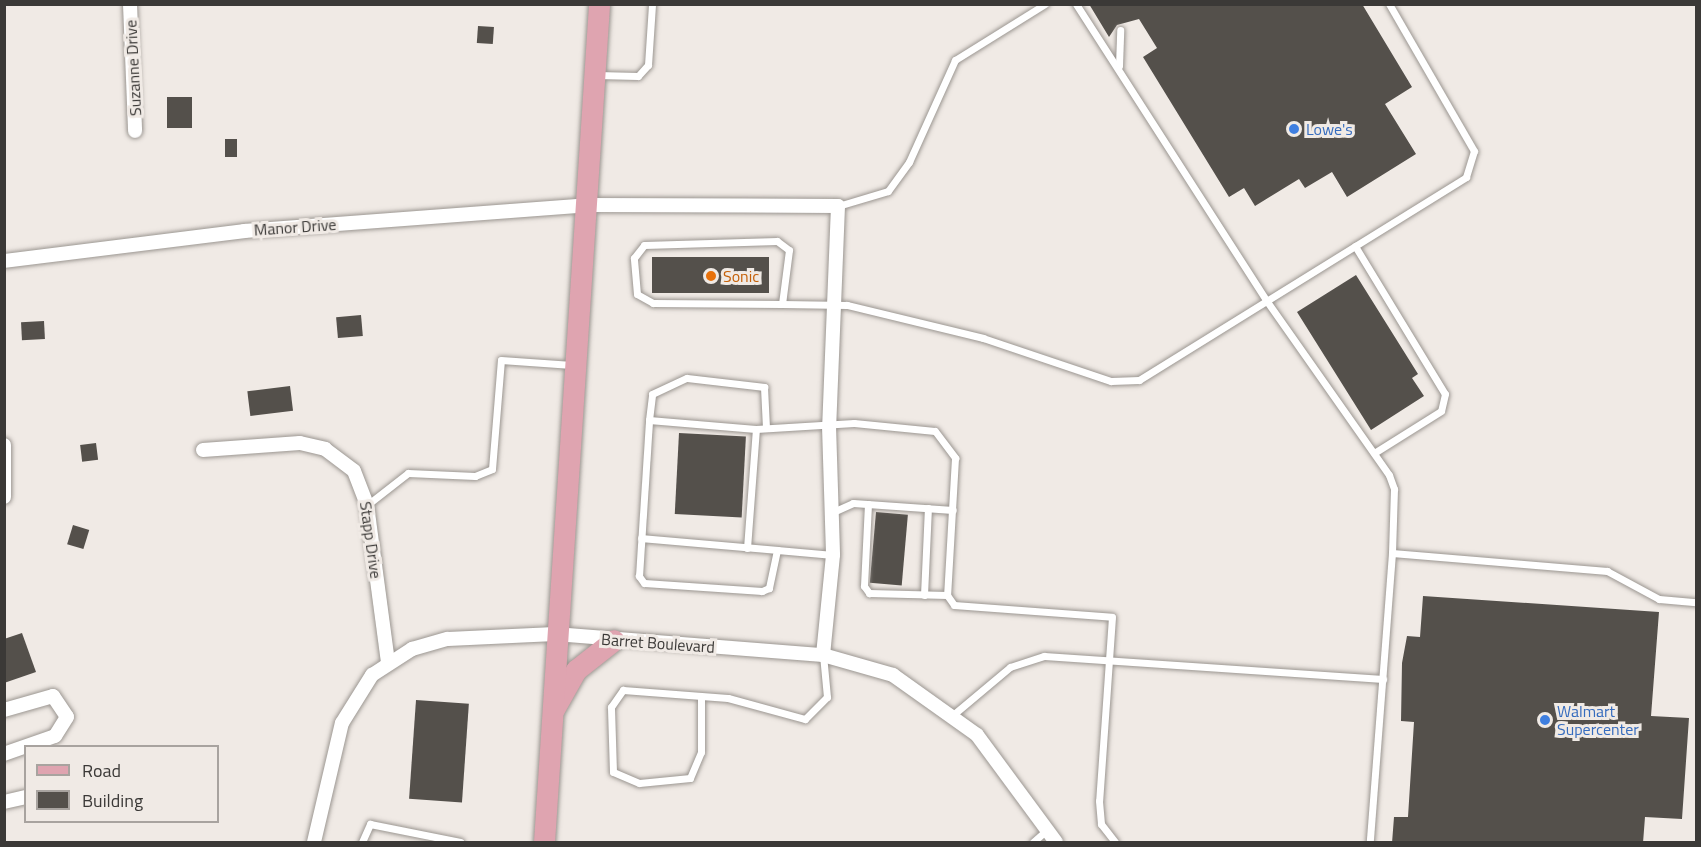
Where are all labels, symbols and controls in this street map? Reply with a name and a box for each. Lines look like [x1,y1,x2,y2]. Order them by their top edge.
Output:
street label: Suzanne Drive [121,19,145,117]
place label: Lowe's [1306,119,1353,139]
marker: Lowe's [1287,122,1301,136]
street label: Manor Drive [253,215,337,239]
place label: Sonic [723,266,759,286]
marker: Sonic [704,269,718,283]
street label: Stapp Drive [356,500,386,580]
street label: Barret Boulevard [601,629,715,657]
place label: Walmart Supercenter [1557,701,1639,739]
marker: Walmart Supercenter [1538,713,1552,727]
legend [24,745,219,823]
text: Road [82,757,121,784]
text: Building [82,787,143,814]

